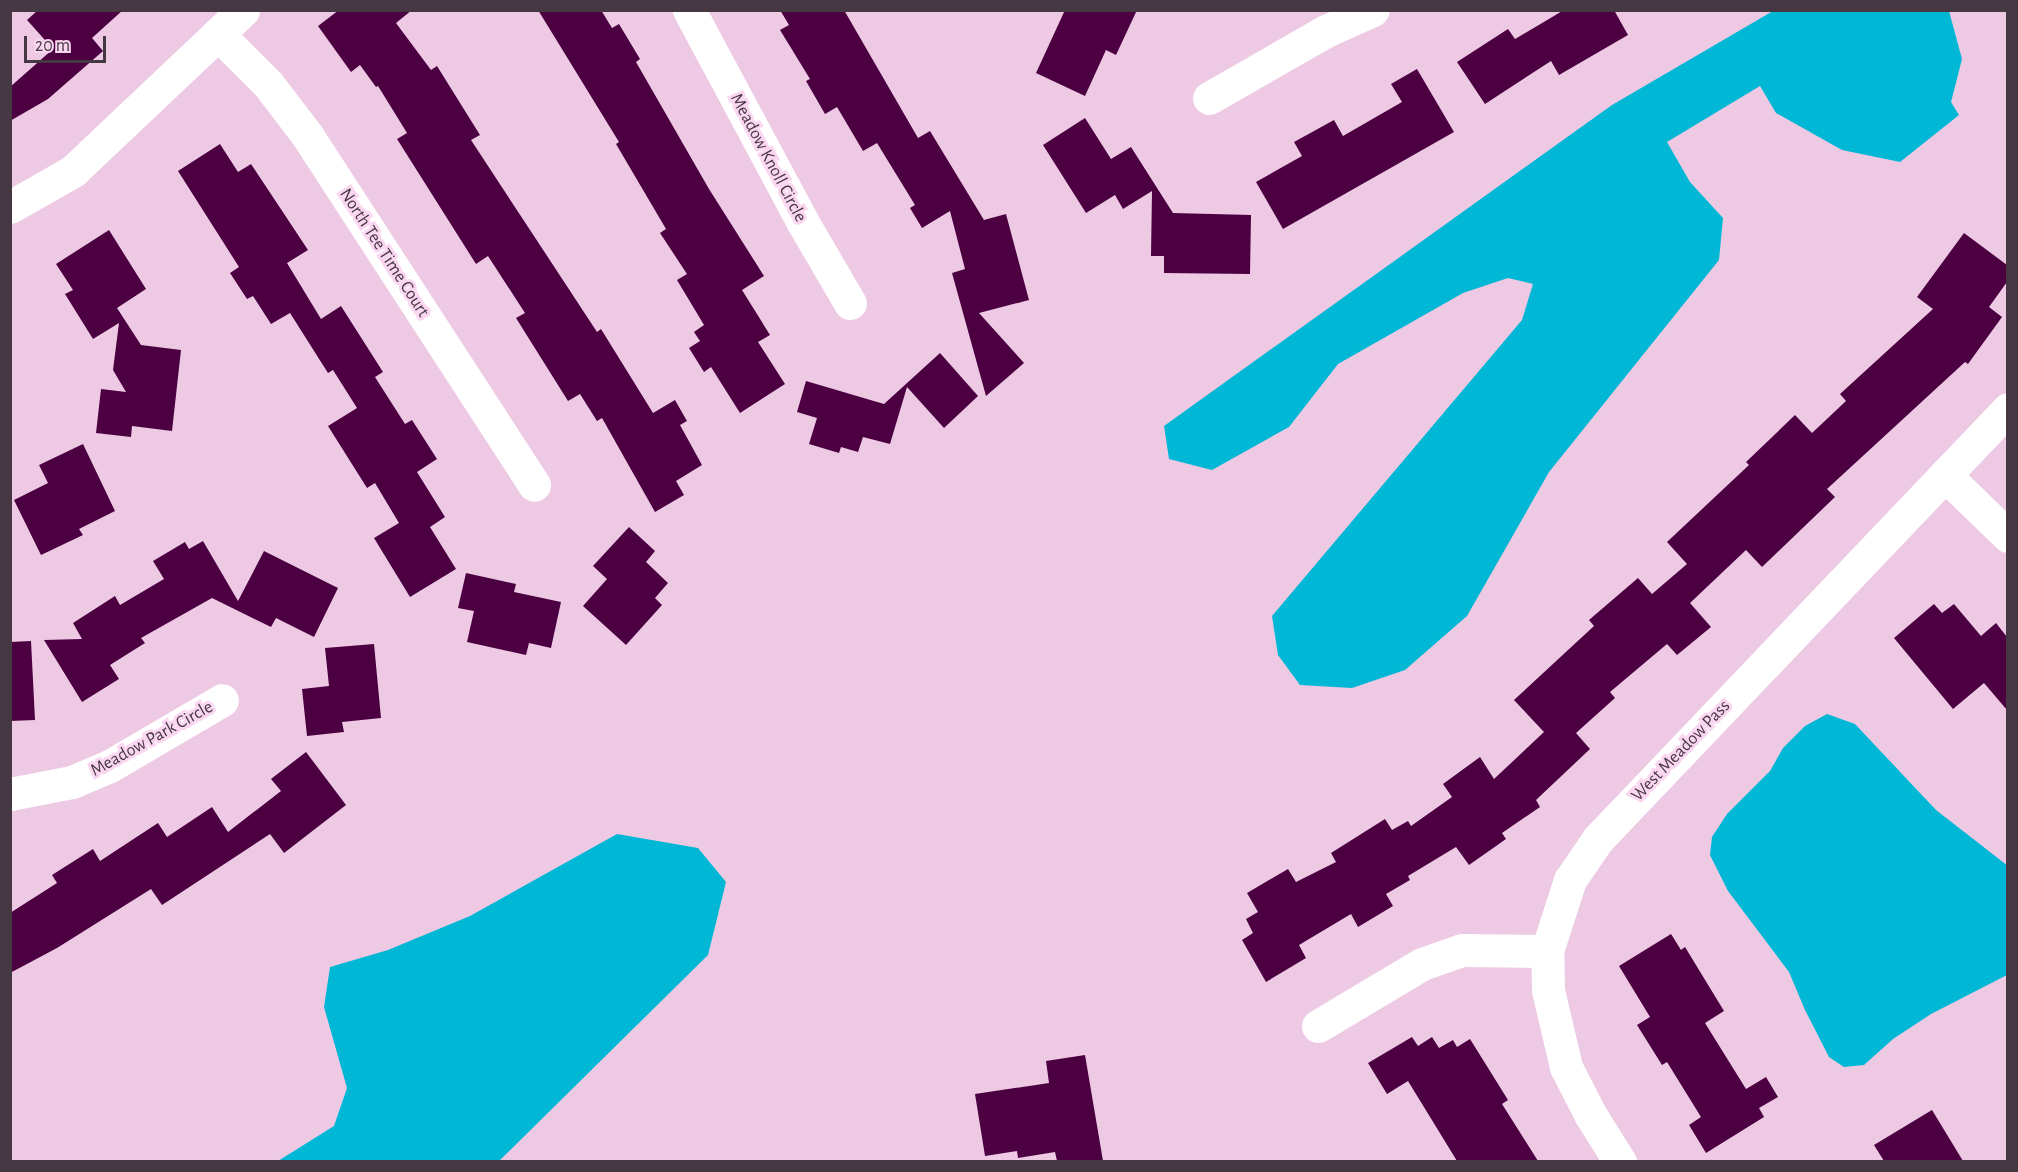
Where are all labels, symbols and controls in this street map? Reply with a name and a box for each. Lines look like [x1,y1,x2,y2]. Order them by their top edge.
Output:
scale bar [27,24,110,62]
text: 20 m [35,37,70,55]
street label: Meadow Knoll Circle [725,90,811,226]
street label: North Tee Time Court [334,185,434,321]
street label: Meadow Park Circle [87,696,217,782]
street label: West Meadow Pass [1627,696,1735,806]

